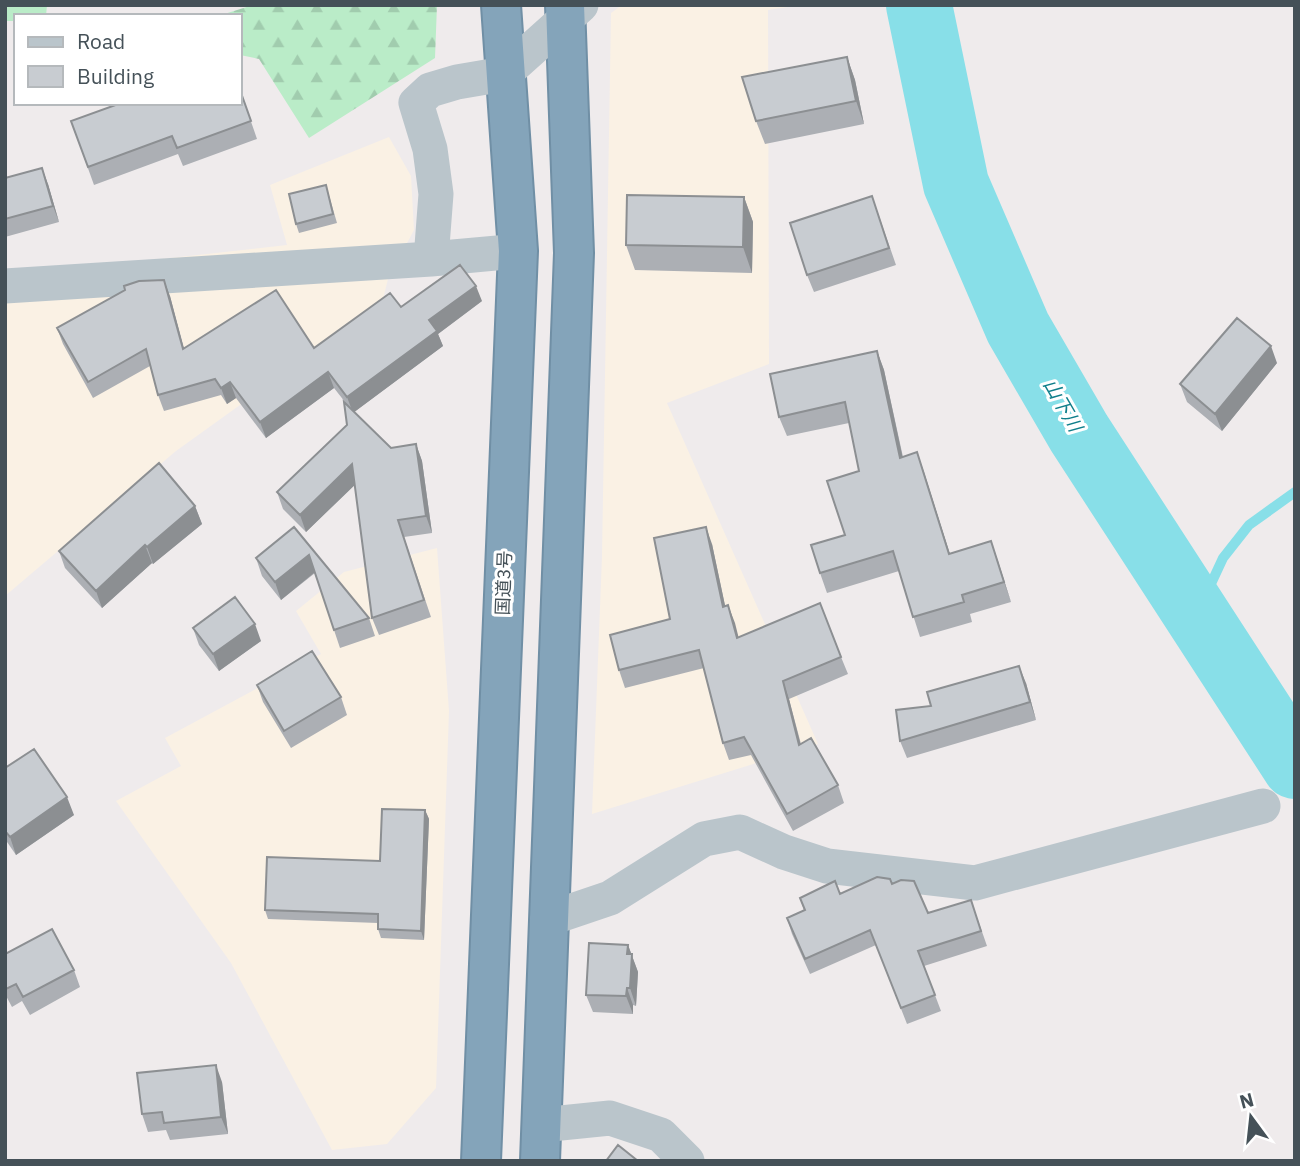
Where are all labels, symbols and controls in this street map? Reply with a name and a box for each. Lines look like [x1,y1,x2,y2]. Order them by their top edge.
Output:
legend [14,14,242,105]
text: Road [77,27,125,55]
text: Building [77,62,154,90]
water label: 山下川 [1038,374,1089,437]
street label: 国道3号 [491,550,516,616]
north arrow [1216,1082,1286,1152]
text: N [1237,1087,1256,1114]

